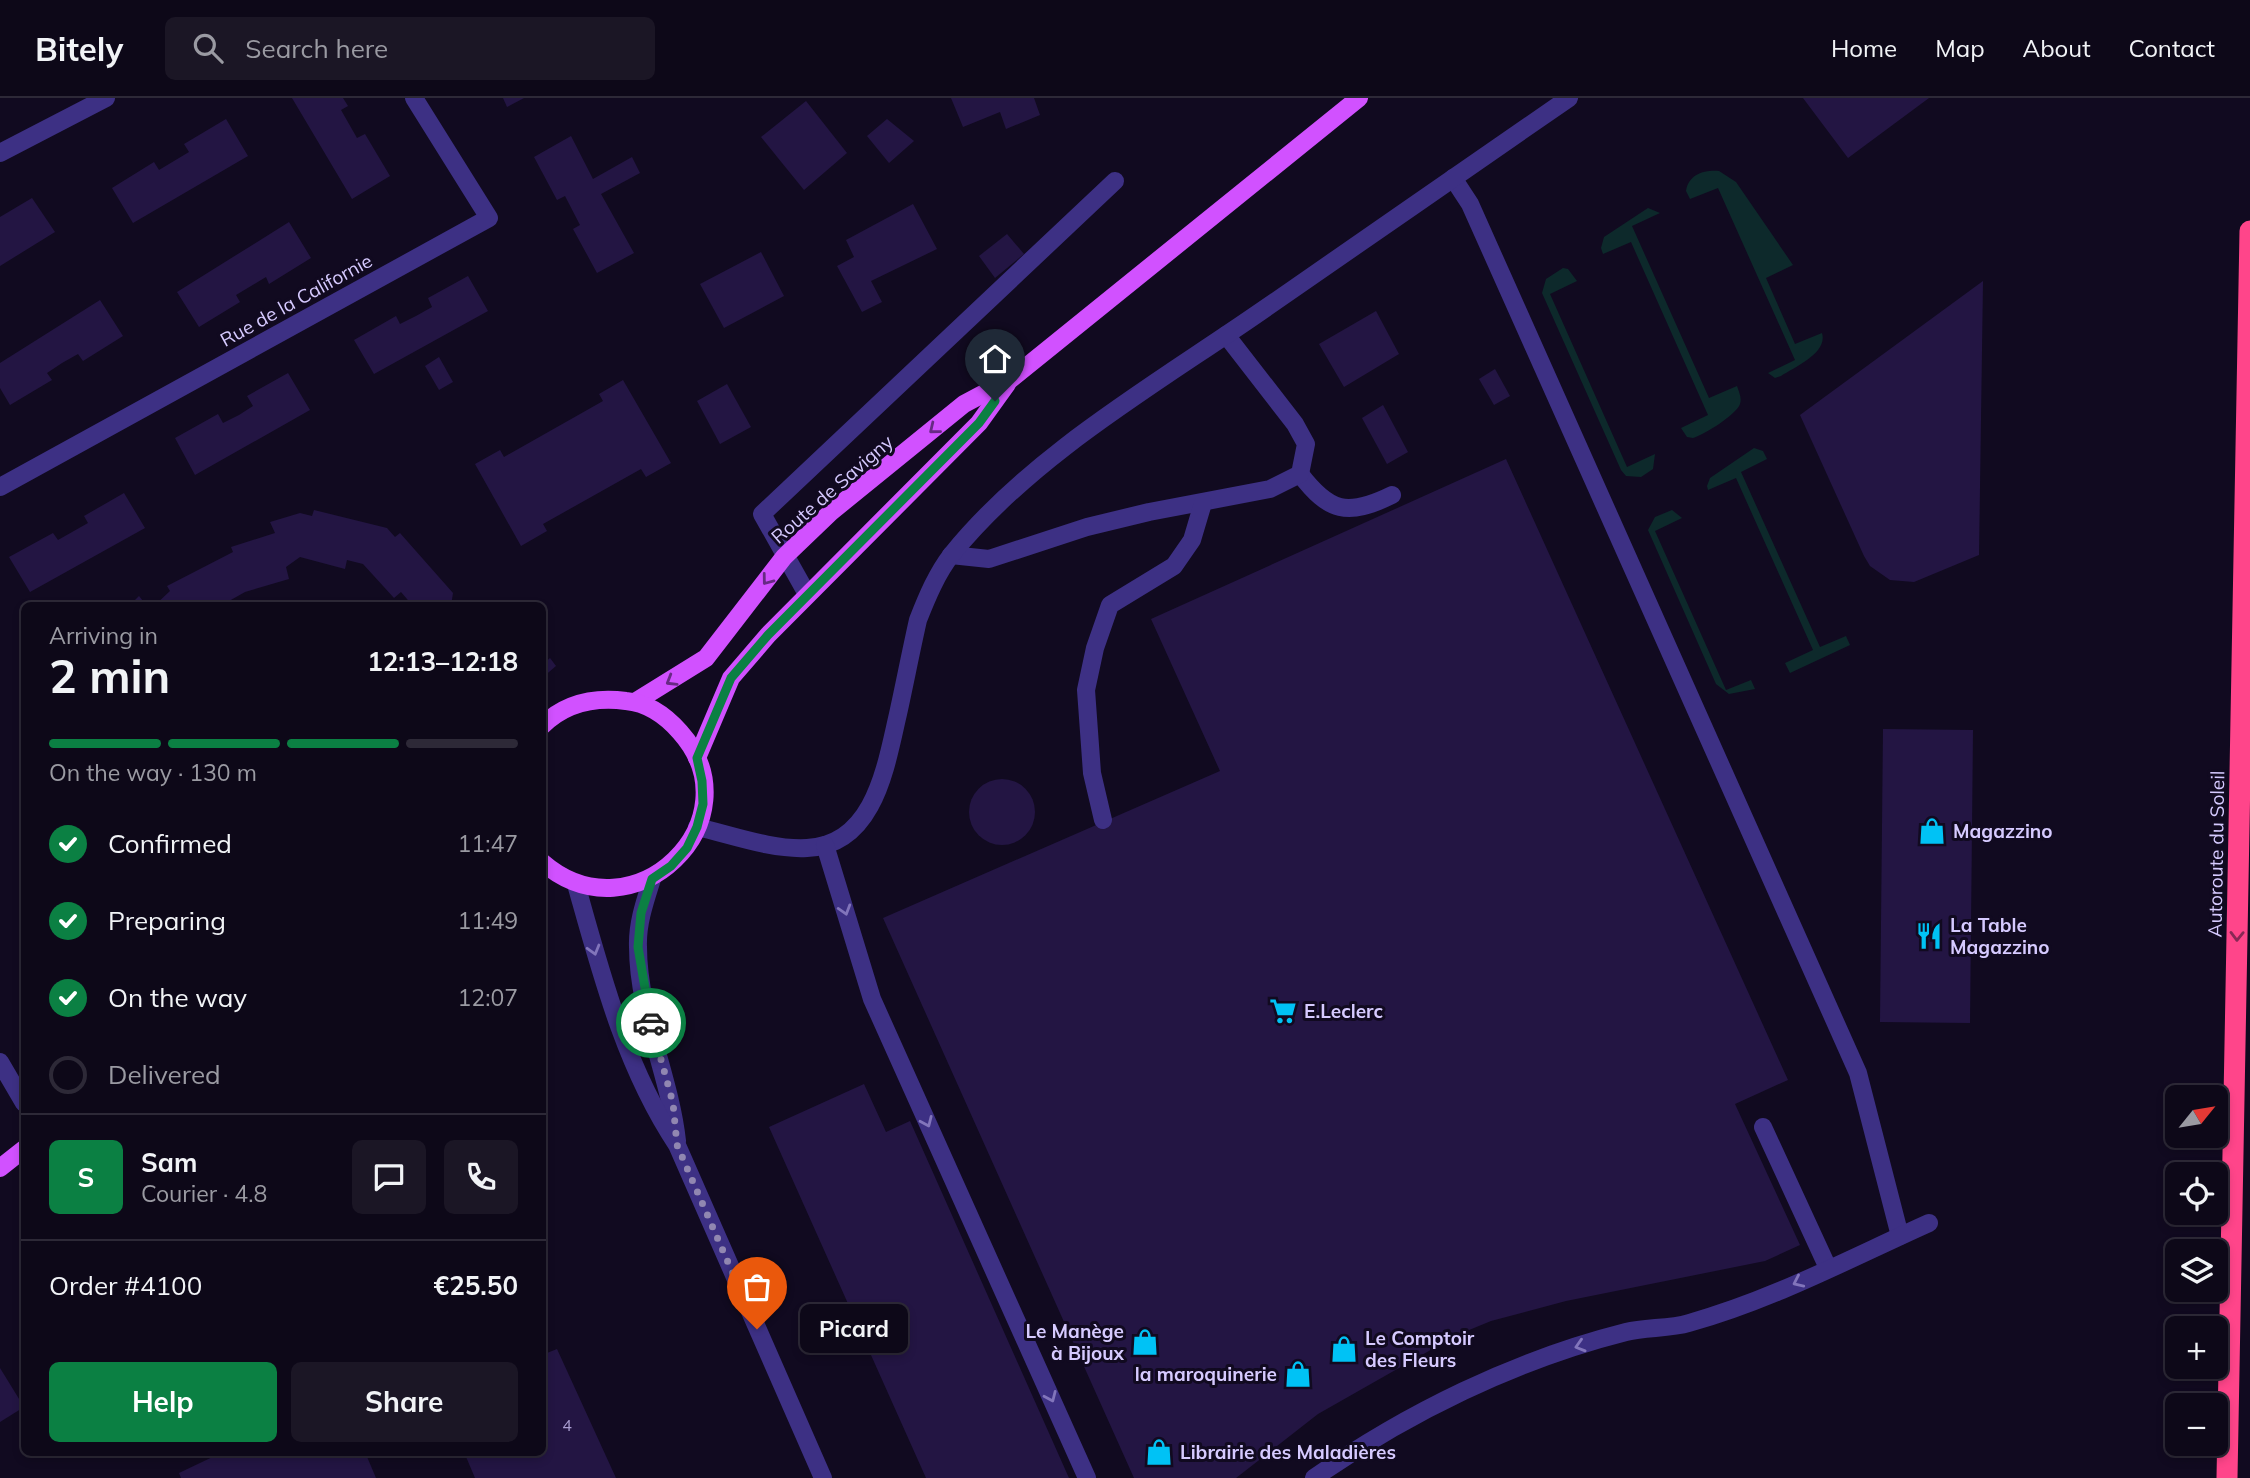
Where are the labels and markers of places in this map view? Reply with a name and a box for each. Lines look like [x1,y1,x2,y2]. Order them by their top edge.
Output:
pin [965,329,1025,401]
shop icon: Magazzino [1917,816,1947,846]
place label: Magazzino [1953,819,2053,843]
place label: La Table Magazzino [1950,913,2050,959]
restaurant icon: La Table Magazzino [1914,921,1944,951]
supermarket icon: E.Leclerc [1268,996,1298,1026]
place label: E.Leclerc [1304,999,1383,1023]
pin [727,1257,787,1329]
callout: Picard [799,1304,908,1354]
place label: Le Manège à Bijoux [1025,1319,1125,1365]
place label: Le Comptoir des Fleurs [1365,1326,1475,1372]
shop icon: Le Manège à Bijoux [1130,1327,1160,1357]
shop icon: Le Comptoir des Fleurs [1329,1334,1359,1364]
shop icon: la maroquinerie [1283,1359,1313,1389]
place label: la maroquinerie [1135,1362,1277,1386]
shop icon: Librairie des Maladières [1144,1437,1174,1467]
place label: Librairie des Maladières [1180,1440,1396,1464]

